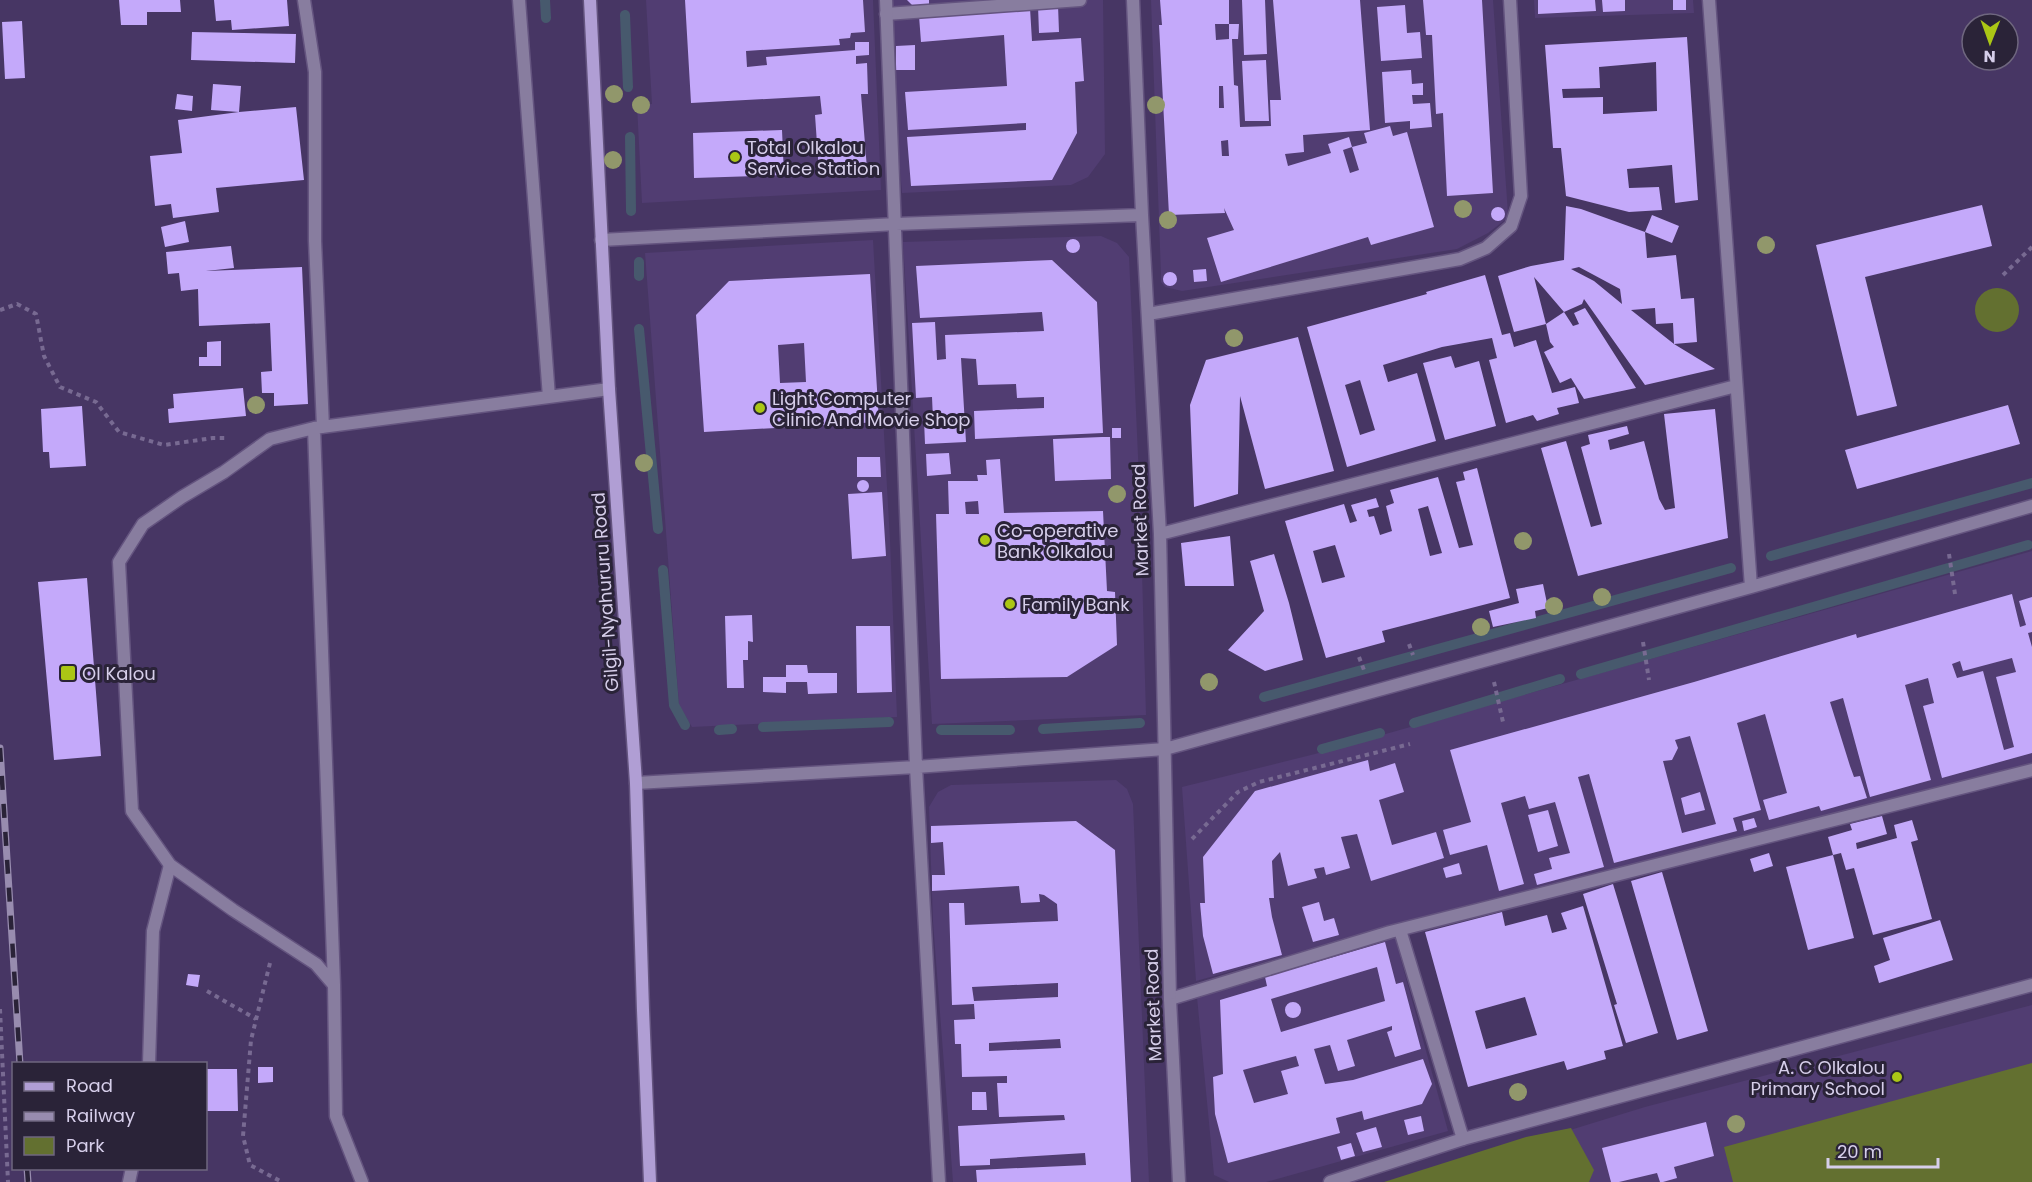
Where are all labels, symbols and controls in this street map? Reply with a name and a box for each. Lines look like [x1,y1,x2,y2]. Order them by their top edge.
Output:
north arrow [1960,12,2020,72]
text: N [1984,45,1996,68]
place label: Total Olkalou Service Station [747,135,880,181]
marker: Total Olkalou Service Station [728,150,742,164]
place label: Light Computer Clinic And Movie Shop [772,386,970,432]
marker: Light Computer Clinic And Movie Shop [753,401,767,415]
street label: Market Road [1126,463,1154,577]
street label: Gilgil-Nyahururu Road [586,491,624,693]
place label: Co-operative Bank Olkalou [997,518,1118,564]
marker: Co-operative Bank Olkalou [978,533,992,547]
place label: Family Bank [1022,592,1130,617]
marker: Family Bank [1003,597,1017,611]
place label: Ol Kalou [82,661,156,686]
marker: Ol Kalou [59,664,77,682]
street label: Market Road [1139,948,1167,1062]
place label: A. C Olkalou Primary School [1751,1055,1885,1101]
legend [12,1062,207,1170]
marker: A. C Olkalou Primary School [1890,1070,1904,1084]
text: Road [66,1073,113,1098]
text: Railway [66,1103,135,1128]
scale bar [1828,1131,1938,1169]
text: Park [66,1133,105,1158]
text: 20 m [1837,1139,1882,1164]

